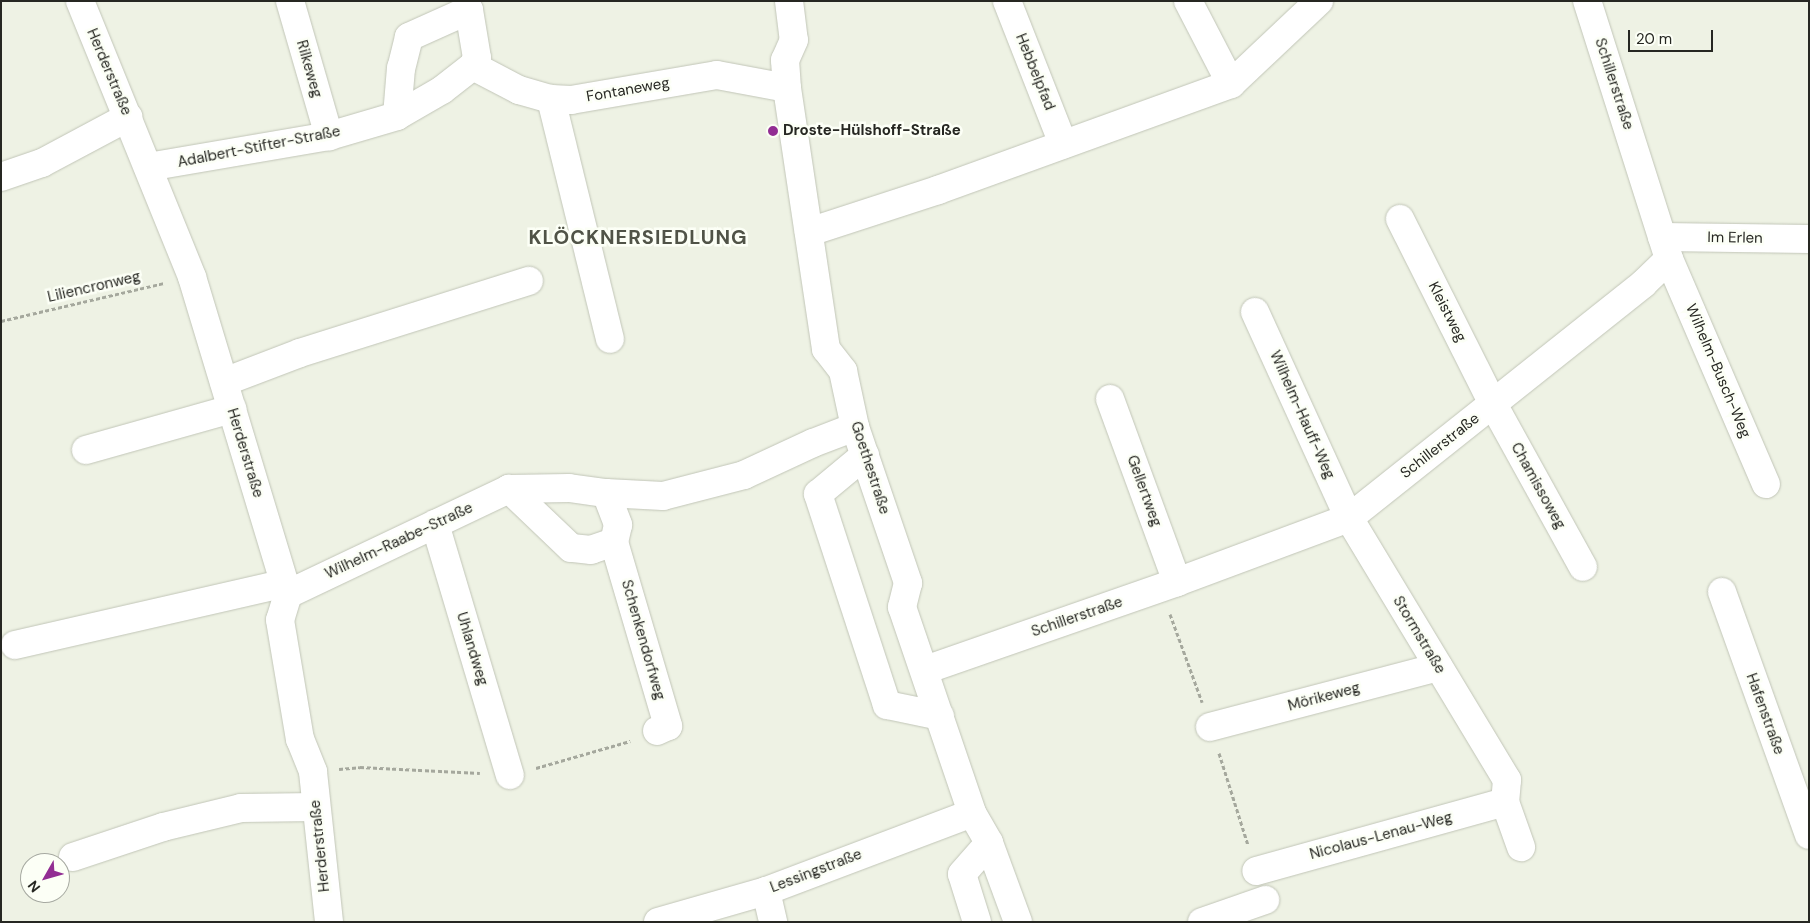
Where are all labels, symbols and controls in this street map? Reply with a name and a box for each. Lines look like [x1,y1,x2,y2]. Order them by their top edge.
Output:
scale bar [1630,20,1715,52]
street label: Herderstraße [83,26,135,118]
text: 20 m [1636,29,1672,49]
street label: Hebbelpfad [1011,31,1059,113]
street label: Schillerstraße [1591,36,1637,132]
street label: Rilkeweg [292,38,326,100]
street label: Fontaneweg [585,74,671,106]
street label: Adalbert-Stifter-Straße [176,122,342,172]
place label: Droste-Hülshoff-Straße [783,122,961,140]
marker: Droste-Hülshoff-Straße [767,125,779,137]
district label: KLÖCKNERSIEDLUNG [526,225,750,249]
street label: Im Erlen [1707,229,1763,247]
street label: Liliencronweg [46,268,142,306]
street label: Kleistweg [1424,279,1470,345]
street label: Wilhelm-Busch-Weg [1682,301,1754,441]
street label: Wilhelm-Hauff-Weg [1266,348,1338,482]
street label: Herderstraße [223,406,267,500]
street label: Schillerstraße [1397,410,1483,482]
street label: Goethestraße [847,419,893,517]
street label: Chamissoweg [1507,440,1569,532]
street label: Gellertweg [1123,453,1165,529]
street label: Wilhelm-Raabe-Straße [322,499,476,583]
street label: Schenkendorfweg [617,578,669,702]
street label: Schillerstraße [1029,593,1125,641]
street label: Stormstraße [1389,593,1449,677]
street label: Uhlandweg [452,610,492,688]
street label: Hafenstraße [1742,671,1788,757]
street label: Mörikeweg [1286,679,1362,715]
street label: Herderstraße [306,799,334,893]
street label: Nicolaus-Lenau-Weg [1308,808,1454,864]
street label: Lessingstraße [768,845,864,897]
north arrow [20,853,70,903]
text: N [24,877,44,896]

